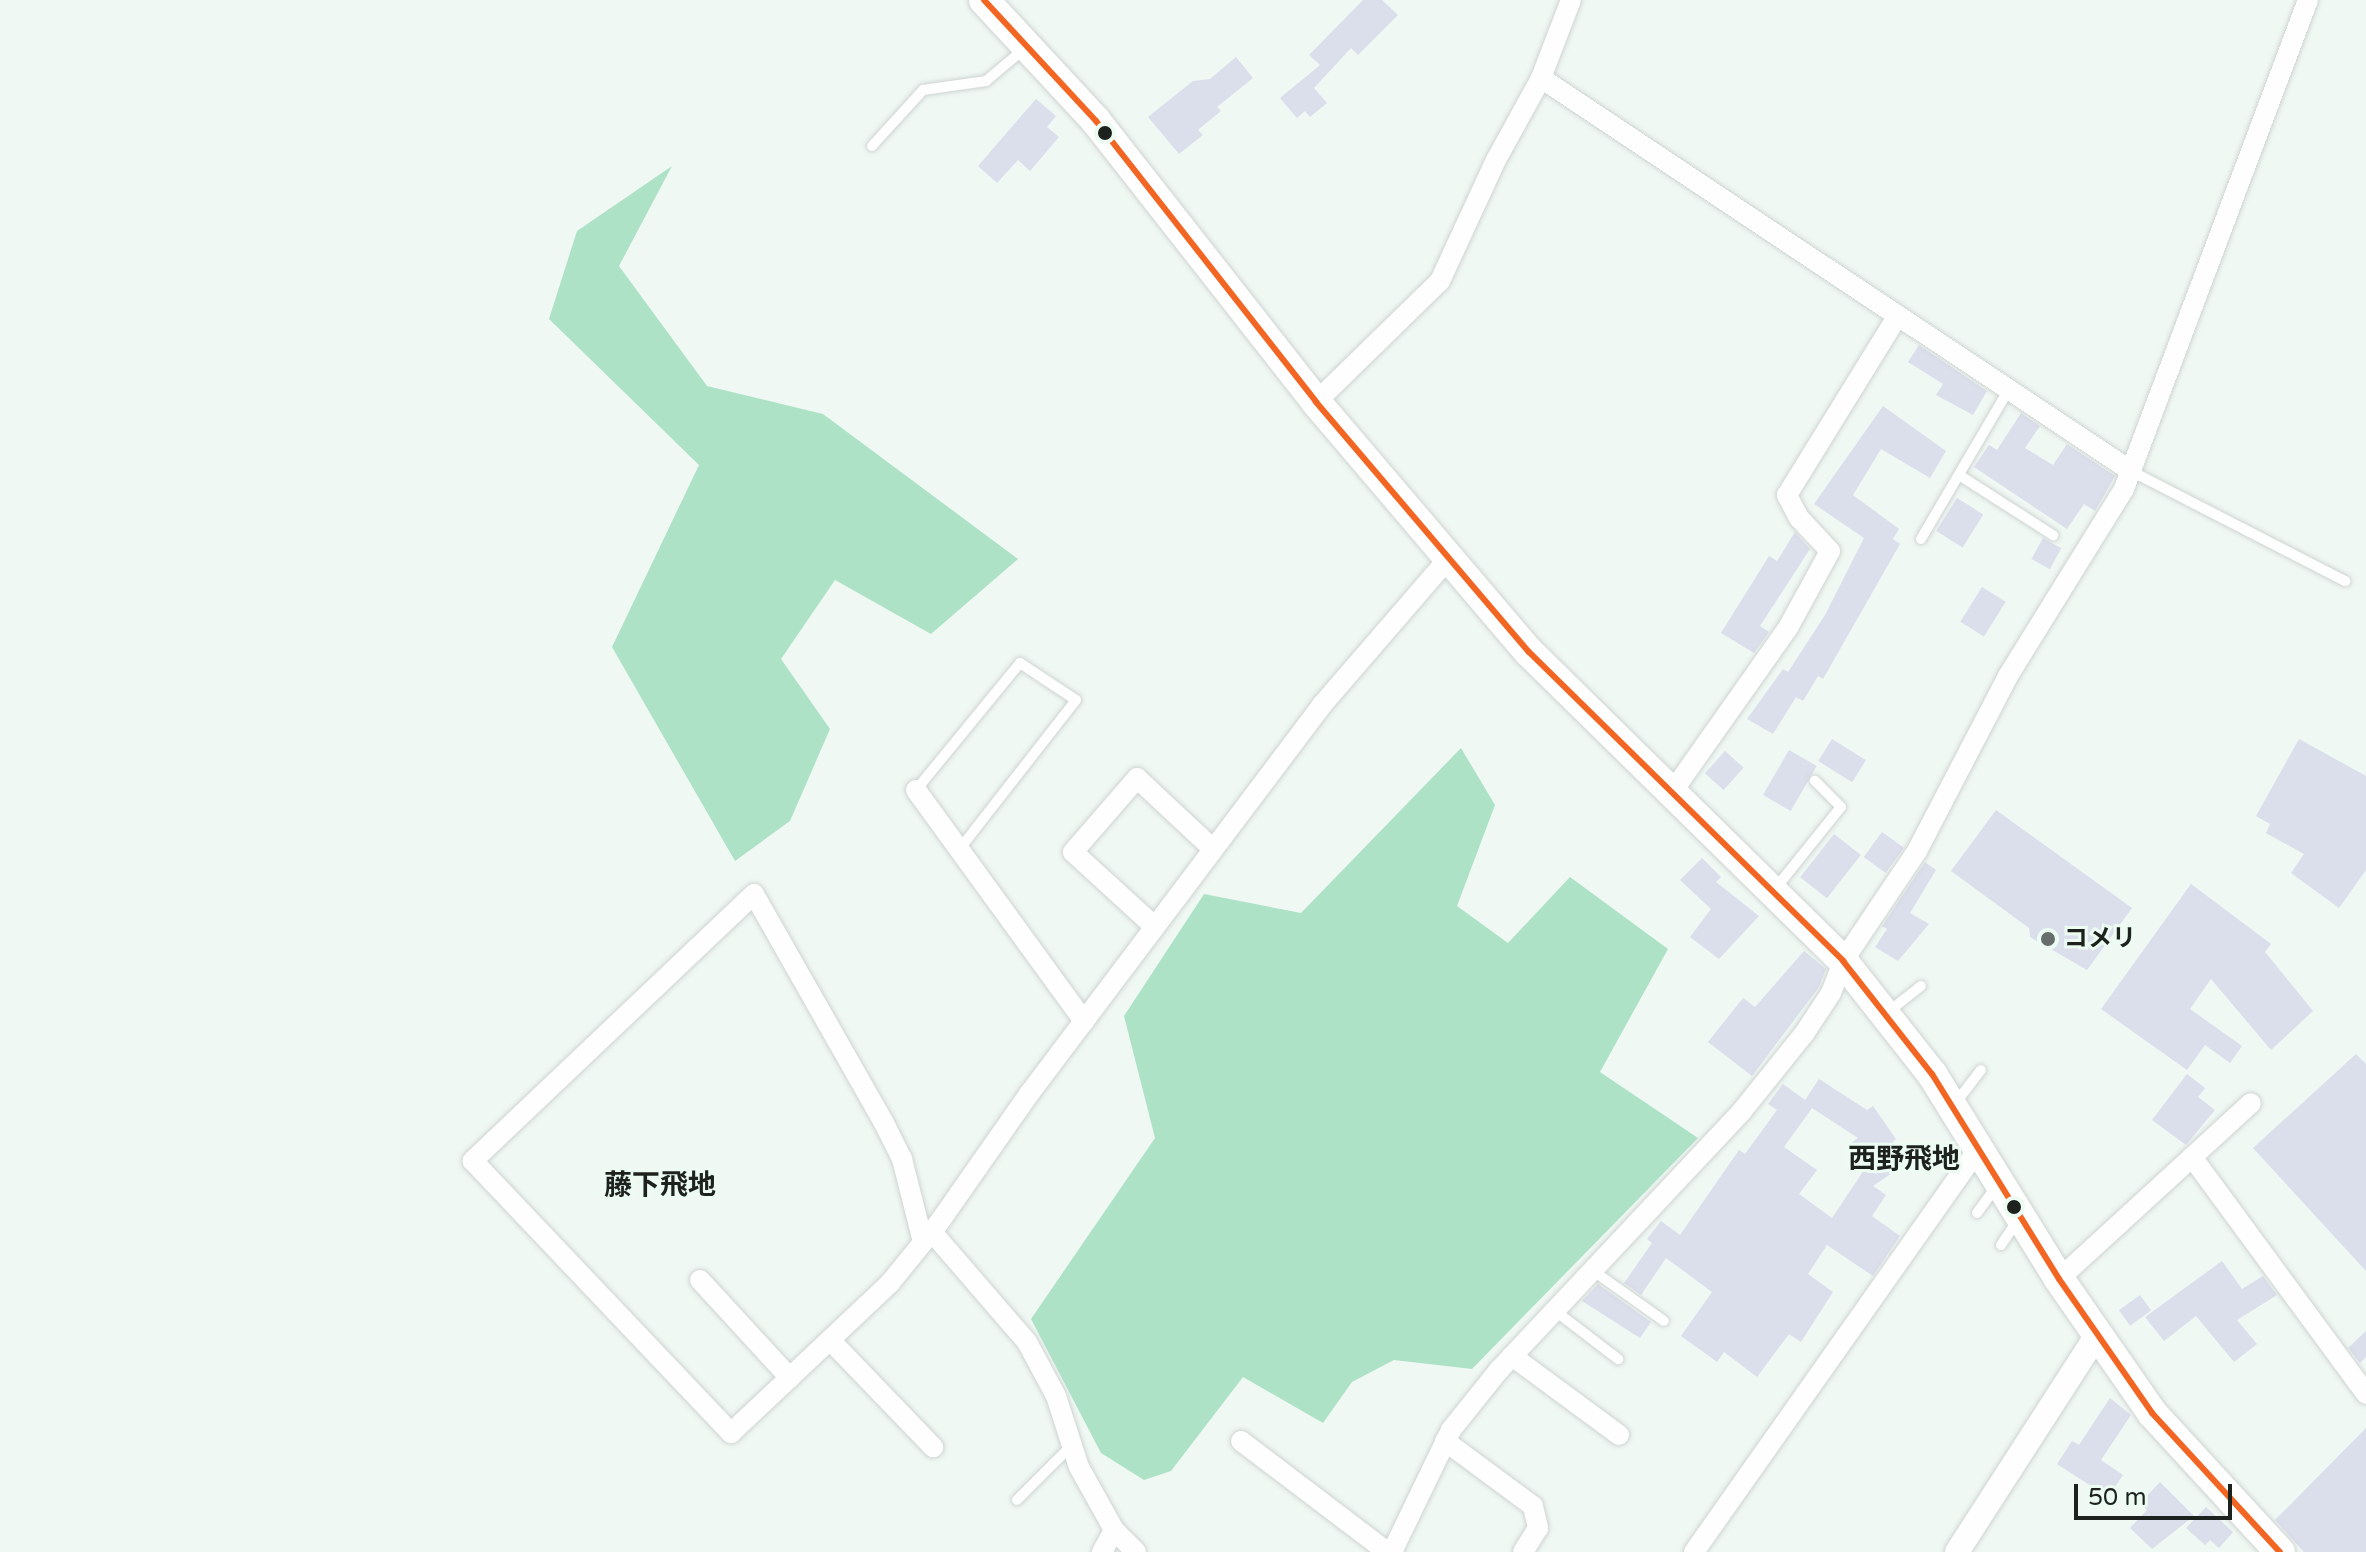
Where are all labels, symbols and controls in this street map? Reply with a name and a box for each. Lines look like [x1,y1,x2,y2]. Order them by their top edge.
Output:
unlabelled marker [1097,125,1113,141]
place label: コメリ [2064,925,2136,953]
marker: コメリ [2039,930,2057,948]
district label: 西野飛地 [1848,1142,1960,1176]
district label: 藤下飛地 [604,1168,716,1202]
unlabelled marker [2006,1199,2022,1215]
scale bar [2078,1468,2236,1518]
text: 50 m [2088,1483,2146,1512]

